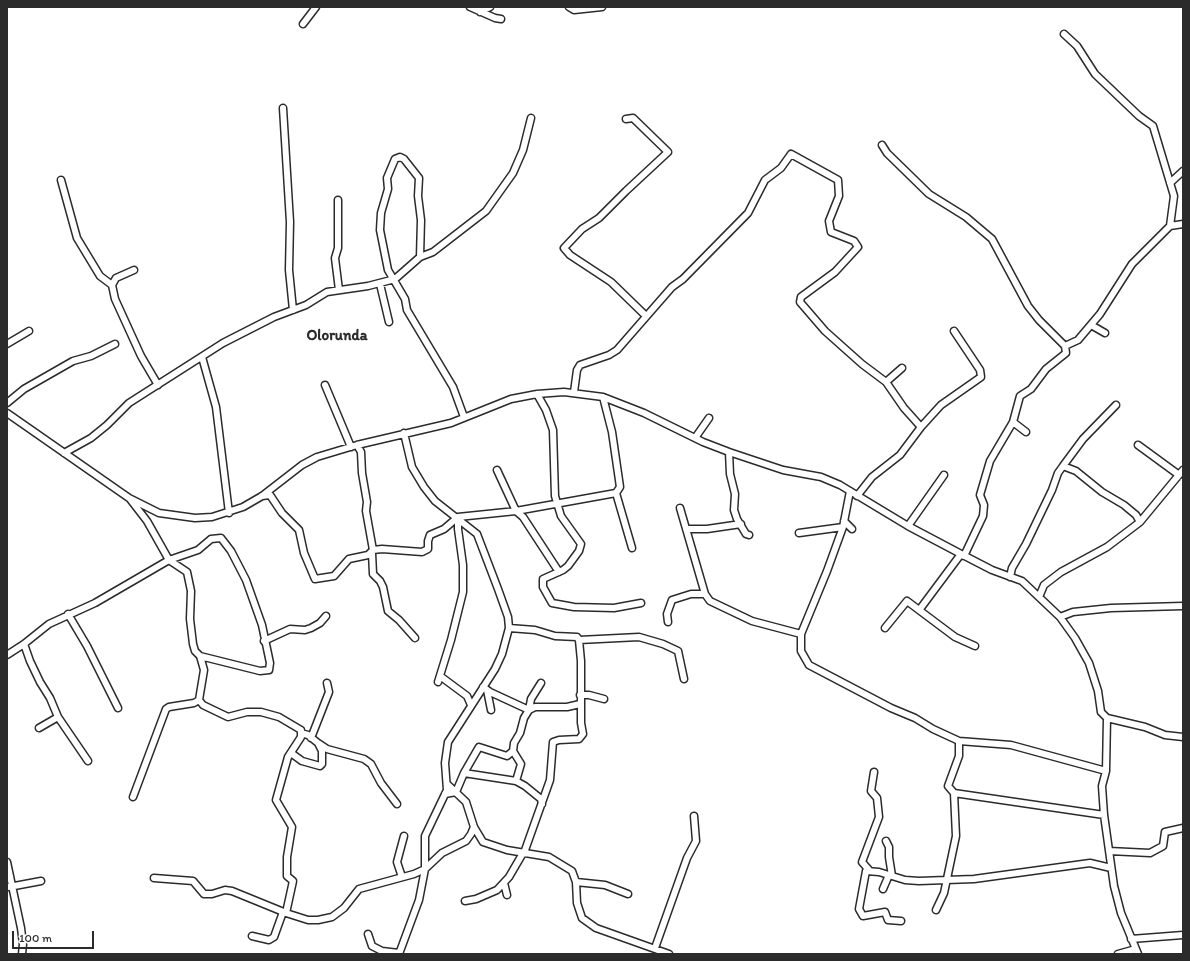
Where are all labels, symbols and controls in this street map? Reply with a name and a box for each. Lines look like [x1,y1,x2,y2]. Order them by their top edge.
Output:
district label: Olorunda [306,327,368,345]
scale bar [14,923,96,949]
text: 100 m [19,931,52,945]

